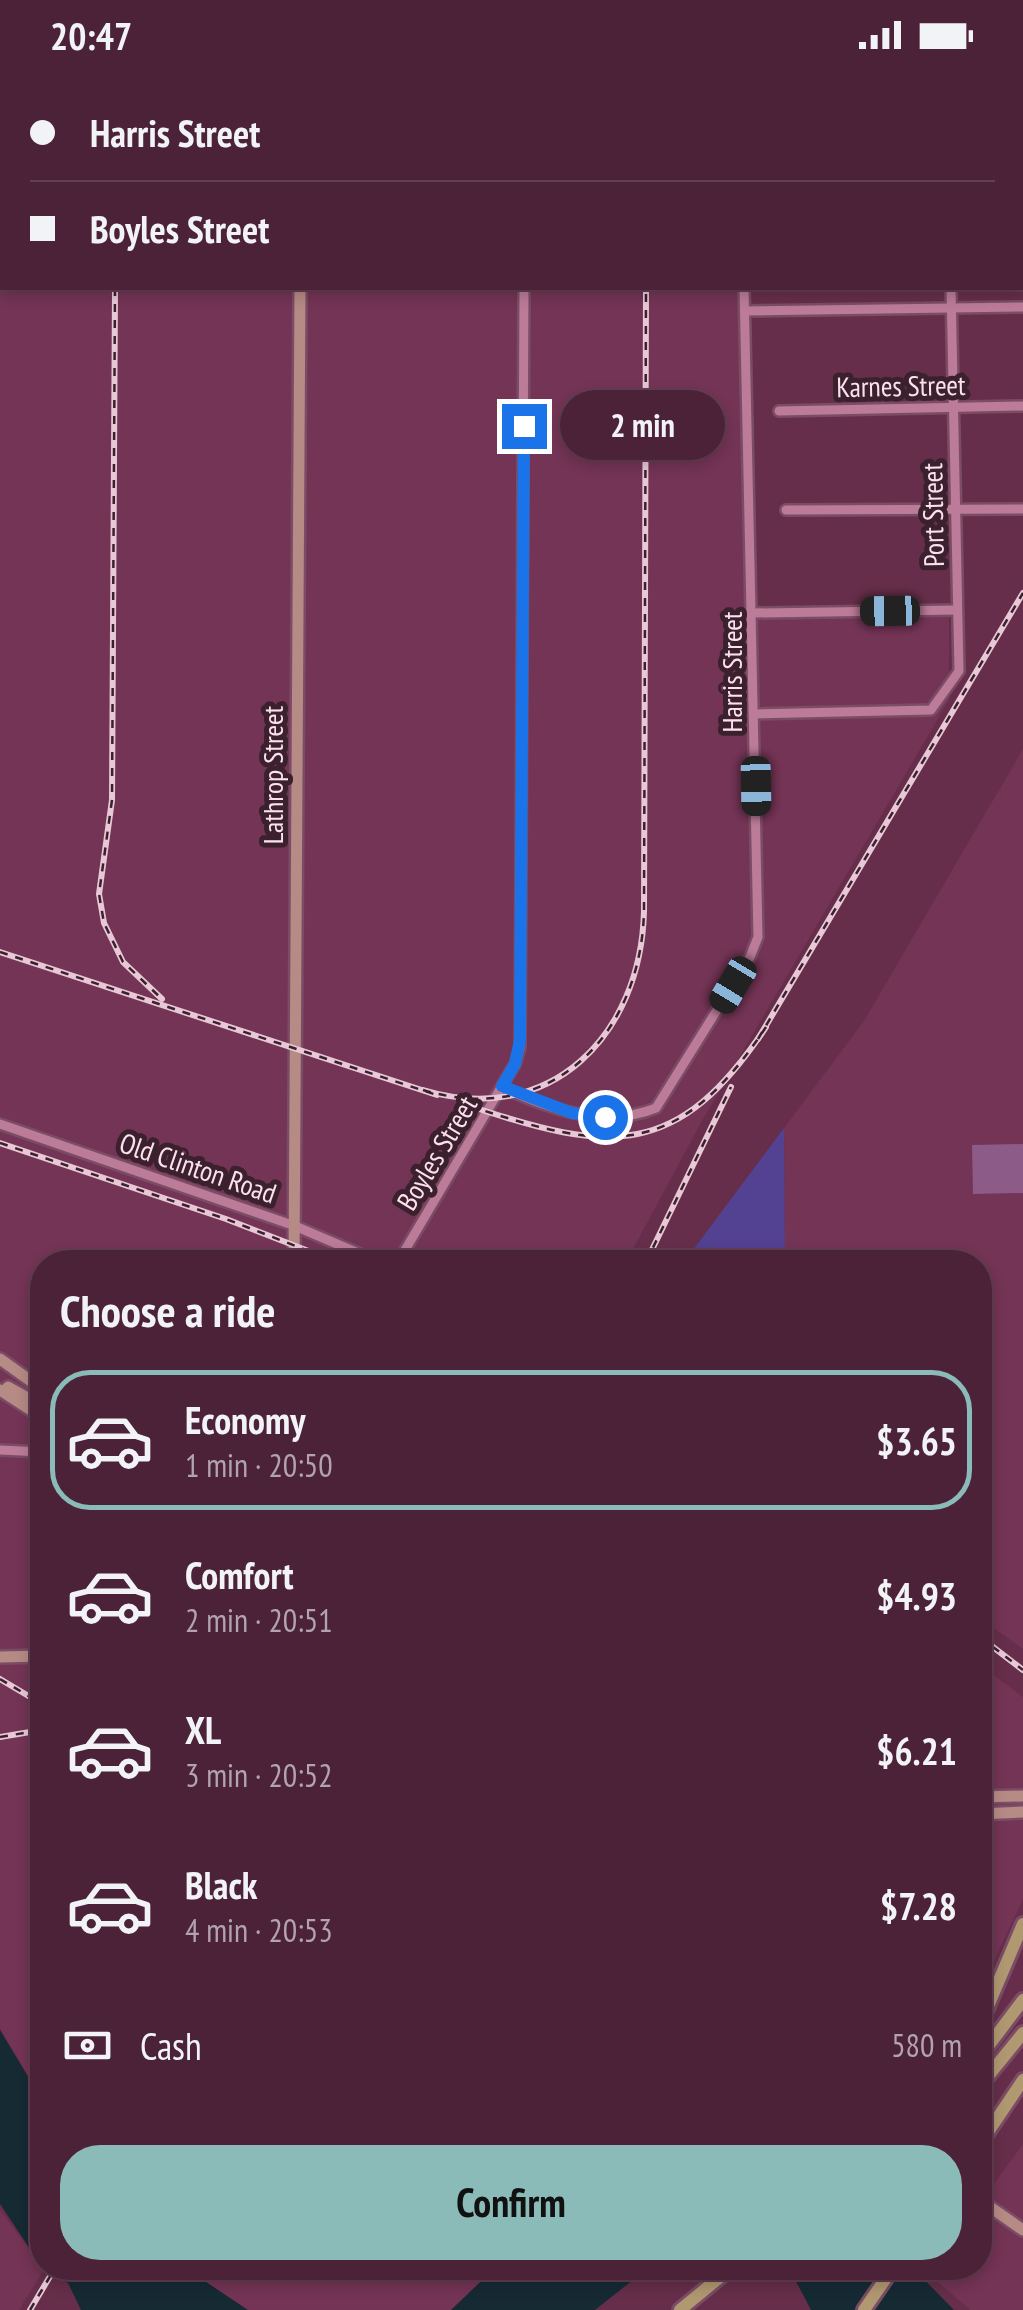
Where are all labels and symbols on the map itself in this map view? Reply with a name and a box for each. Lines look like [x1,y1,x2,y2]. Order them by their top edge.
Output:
street label: Karnes Street [836,366,966,405]
callout: 2 min [559,391,724,461]
route end [502,404,547,449]
street label: Port Street [913,462,952,567]
car [860,595,920,627]
street label: Harris Street [713,611,750,733]
street label: Lathrop Street [254,706,291,844]
car [740,756,772,816]
car [705,952,761,1018]
street label: Boyles Street [388,1089,485,1217]
route start [583,1095,628,1140]
street label: Old Clinton Road [115,1123,281,1212]

